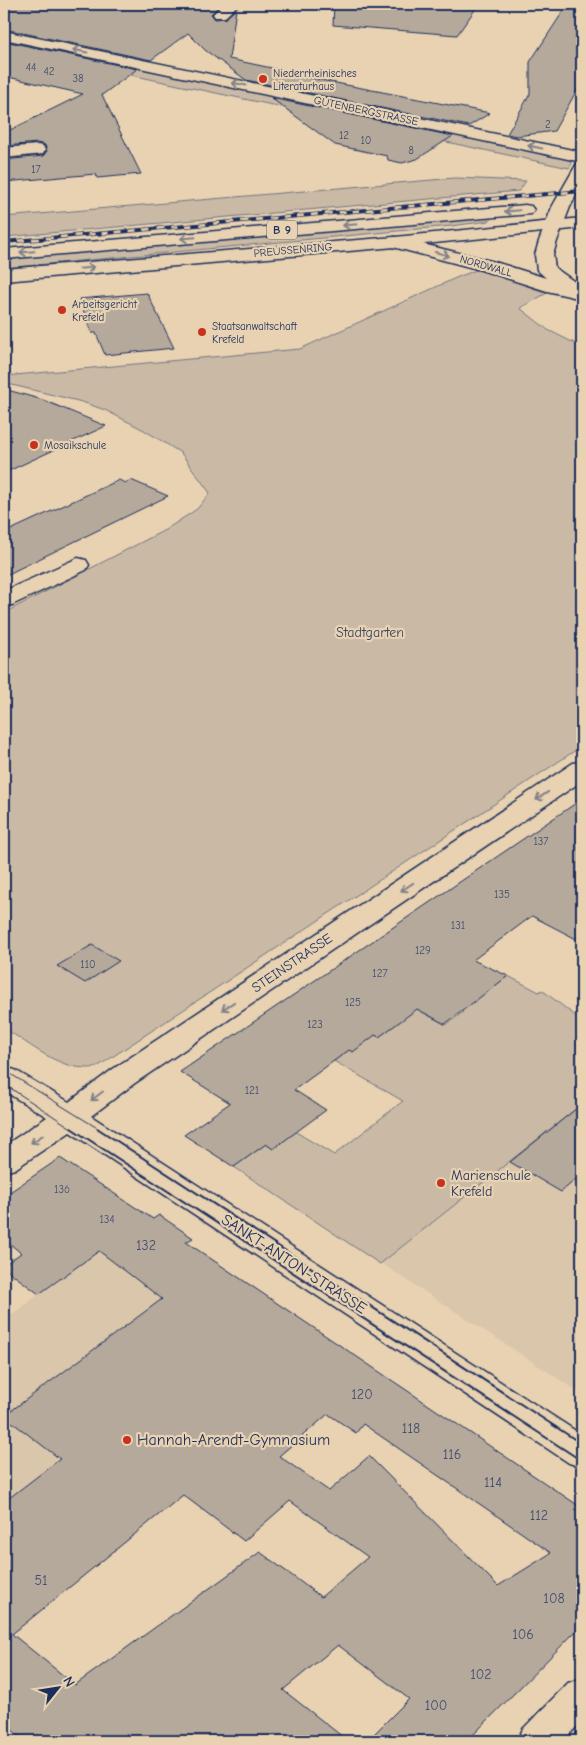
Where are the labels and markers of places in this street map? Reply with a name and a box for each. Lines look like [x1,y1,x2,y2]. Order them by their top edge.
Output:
place label: Niederrheinisches Literaturhaus [273,67,357,93]
marker: Niederrheinisches Literaturhaus [257,73,269,85]
place label: Arbeitsgericht Krefeld [72,298,138,324]
marker: Arbeitsgericht Krefeld [56,304,68,316]
place label: Staatsanwaltschaft Krefeld [212,320,298,346]
marker: Staatsanwaltschaft Krefeld [196,326,208,338]
marker: Mosaikschule [28,439,40,451]
place label: Mosaikschule [44,439,107,452]
place label: Marienschule Krefeld [451,1167,531,1200]
marker: Marienschule Krefeld [435,1177,447,1189]
place label: Hannah-Arendt-Gymnasium [137,1431,330,1449]
marker: Hannah-Arendt-Gymnasium [121,1434,133,1446]

